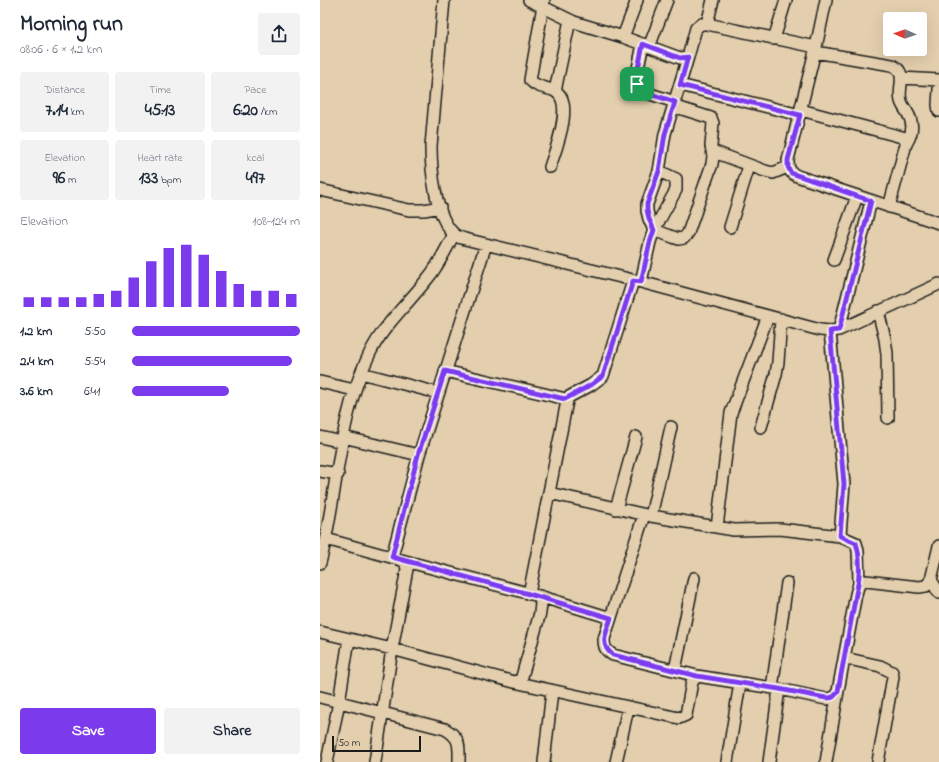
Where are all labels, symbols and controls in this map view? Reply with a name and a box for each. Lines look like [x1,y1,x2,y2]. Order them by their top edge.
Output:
text: Morning run [20,9,123,41]
north arrow [883,12,927,56]
map controls [883,12,927,56]
button: share [258,13,300,55]
text: 08:06 · 6 × 1.2 km [20,40,102,59]
pin [620,67,654,101]
icon: arrive [626,73,648,95]
text: Distance [44,82,85,98]
text: Time [149,82,171,98]
text: Pace [245,82,266,98]
text: 7.14 [45,98,68,123]
text: 45:13 [145,98,175,123]
text: 6:20 [233,98,258,123]
text: km [68,104,84,120]
text: /km [258,104,277,120]
text: Elevation [44,150,85,166]
text: Heart rate [137,150,183,166]
text: kcal [247,150,264,166]
text: 96 [53,166,65,191]
text: 133 [139,166,158,191]
text: 497 [246,166,265,191]
text: m [65,172,77,188]
text: bpm [158,172,181,188]
text: Elevation [20,212,68,231]
text: 108–124 m [252,212,300,231]
text: 1.2 km [20,322,52,341]
text: 5:50 [84,322,106,341]
text: 2.4 km [20,352,54,371]
text: 5:54 [84,352,105,371]
text: 3.6 km [20,382,53,401]
text: 6:41 [84,382,100,401]
button: Save [20,708,156,754]
button: Share [164,708,300,754]
scale bar [332,734,421,753]
text: 50 m [338,735,360,751]

